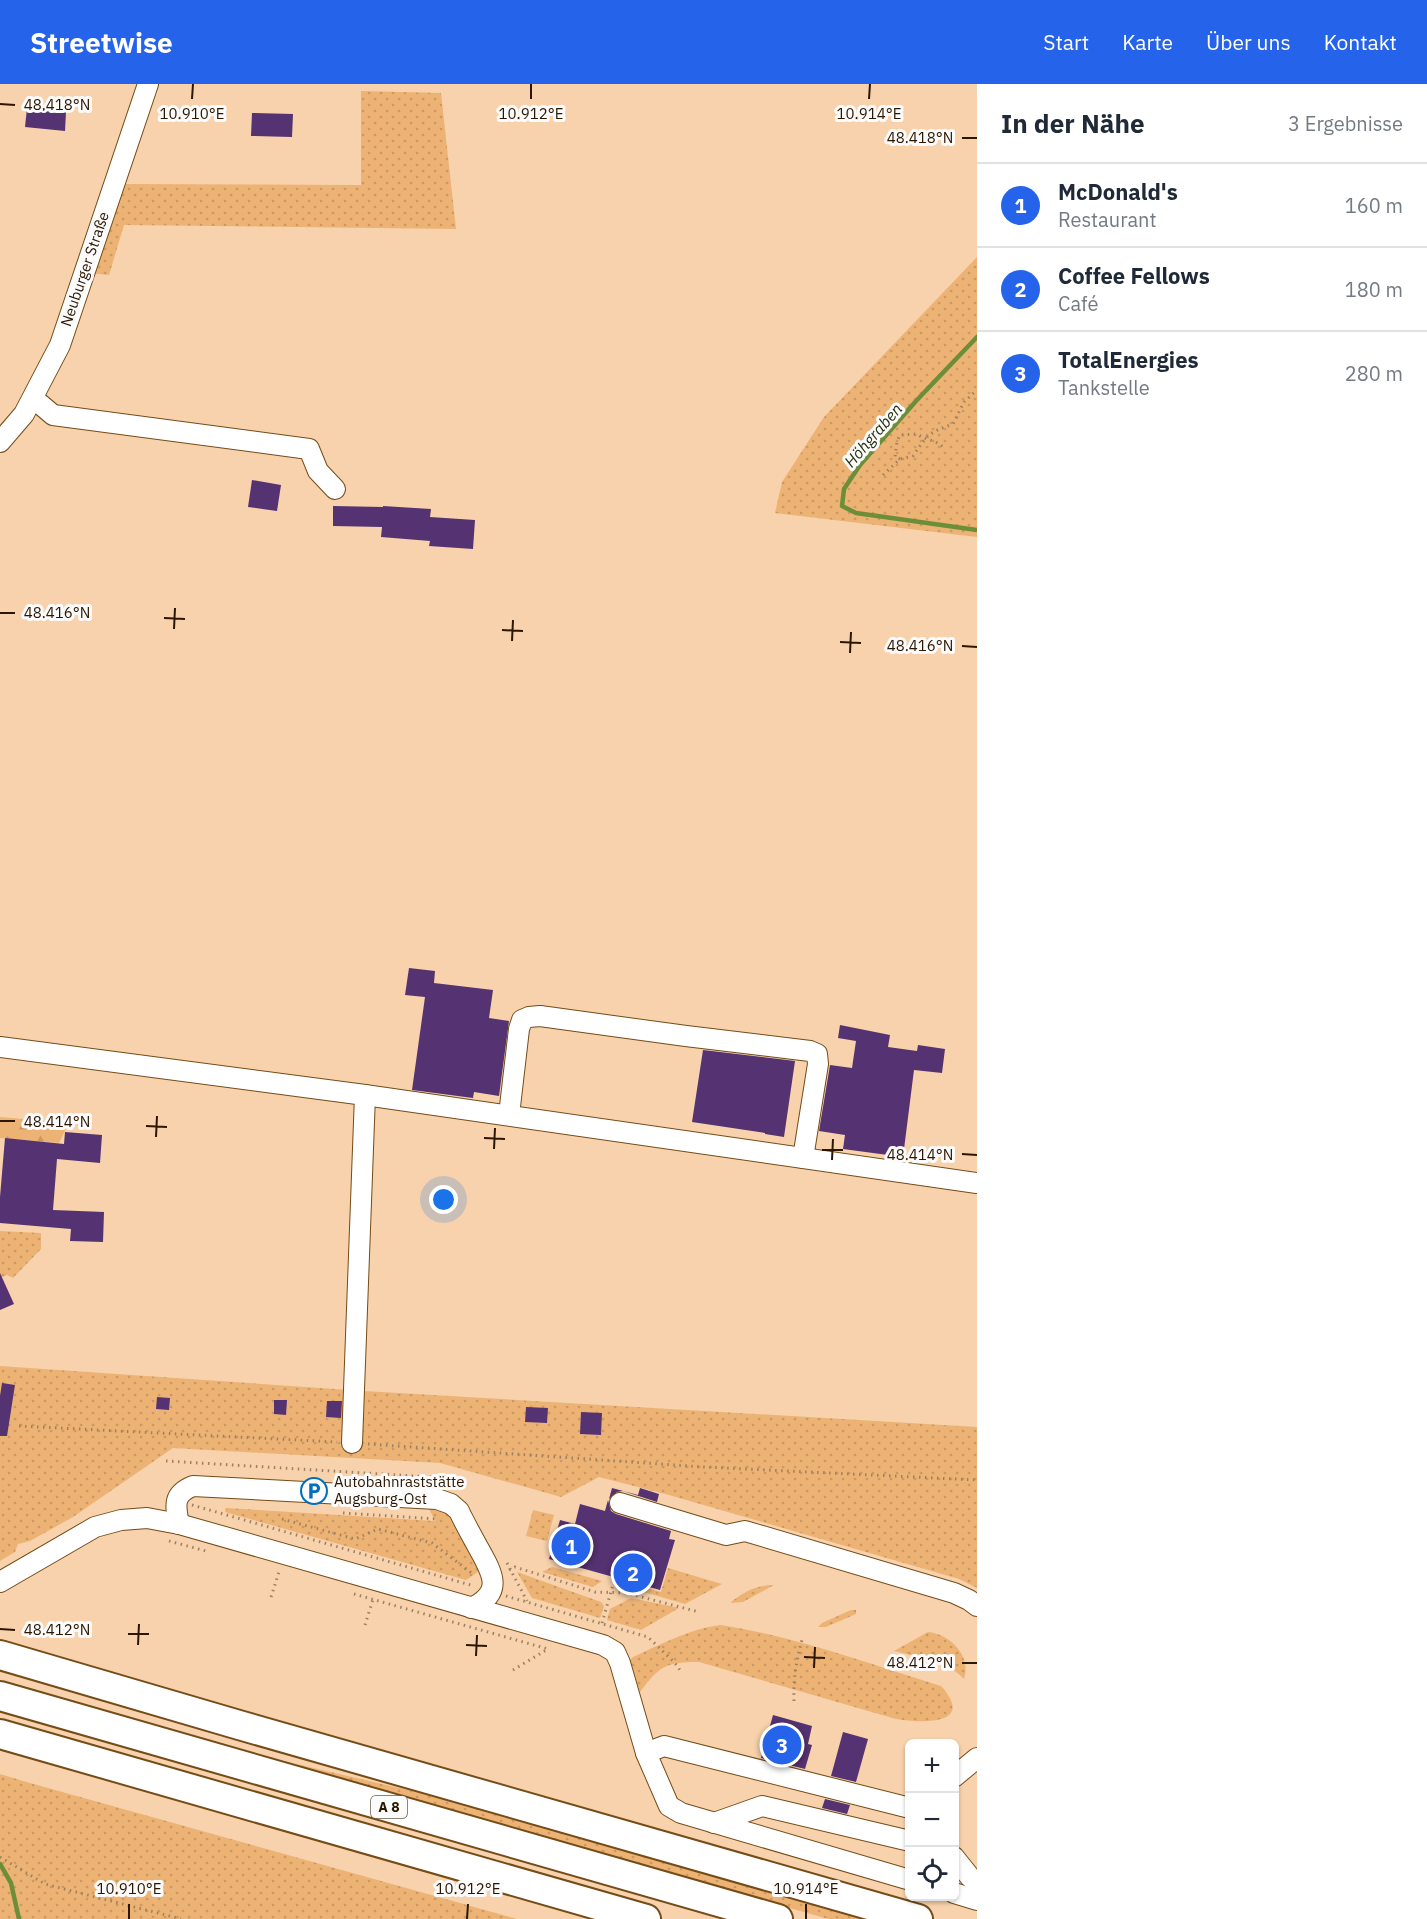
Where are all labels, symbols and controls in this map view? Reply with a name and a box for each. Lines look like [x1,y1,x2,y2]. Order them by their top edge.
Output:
text: Streetwise [30,24,173,61]
text: Start [1043,28,1089,56]
text: Karte [1122,28,1173,56]
text: Über uns [1206,28,1291,56]
text: Kontakt [1324,28,1397,56]
text: 48.418°N [24,95,90,114]
text: 10.910°E [160,104,224,123]
text: 10.912°E [499,104,563,123]
text: 10.914°E [837,104,901,123]
text: In der Nähe [1001,106,1145,140]
text: 3 Ergebnisse [1288,110,1403,137]
text: 48.418°N [887,128,953,147]
text: McDonald's [1058,177,1178,206]
text: 1 [1015,192,1027,219]
text: 160 m [1345,192,1403,219]
text: Restaurant [1058,206,1156,233]
street label: Neuburger Straße [56,209,113,329]
text: Coffee Fellows [1058,261,1210,290]
text: 2 [1015,276,1027,303]
text: 180 m [1345,276,1403,303]
text: Café [1058,290,1098,317]
text: TotalEnergies [1058,345,1199,374]
text: 3 [1015,360,1027,387]
text: 280 m [1345,360,1403,387]
text: Tankstelle [1058,374,1150,401]
water label: Höhgraben [840,399,906,471]
text: 48.416°N [24,603,90,622]
text: 48.416°N [887,636,953,655]
text: 48.414°N [24,1112,90,1131]
text: 48.414°N [887,1145,953,1164]
your location [429,1185,458,1214]
place label: Autobahnraststätte Augsburg-Ost [334,1472,464,1508]
parking icon: Autobahnraststätte Augsburg-Ost [299,1476,329,1506]
pin: 1 [552,1524,590,1568]
pin: 2 [614,1550,652,1596]
text: 48.412°N [24,1620,90,1639]
text: 48.412°N [887,1653,953,1672]
pin: 3 [762,1722,802,1768]
map controls [905,1739,959,1901]
button: + [905,1739,959,1793]
button: − [905,1793,959,1847]
road number: A 8 [371,1796,407,1818]
button: locate [905,1847,959,1901]
text: 10.910°E [97,1879,161,1898]
text: 10.912°E [436,1879,500,1898]
text: 10.914°E [774,1879,838,1898]

